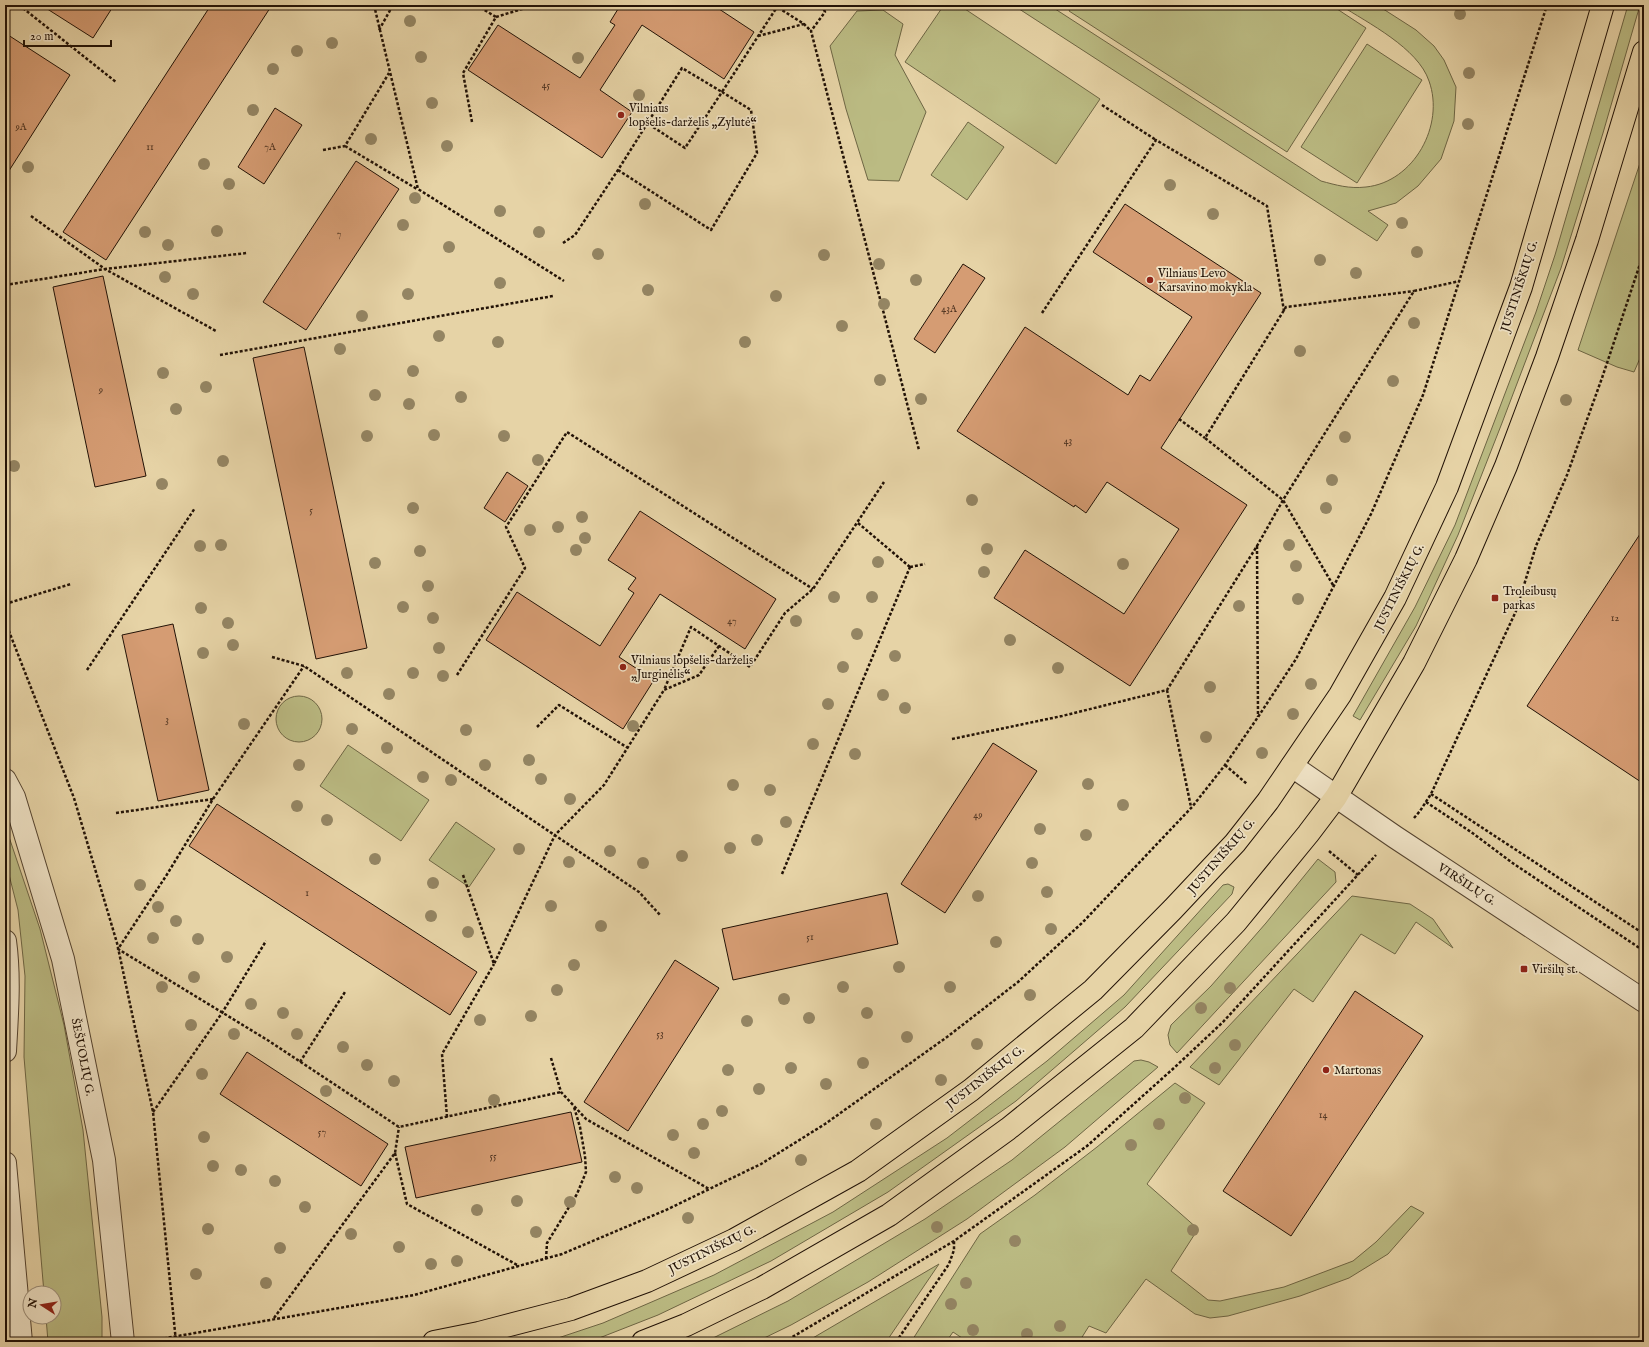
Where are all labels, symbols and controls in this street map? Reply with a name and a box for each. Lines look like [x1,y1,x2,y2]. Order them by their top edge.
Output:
scale bar [24,22,111,48]
text: 20 m [30,29,53,44]
house number: 45 [542,79,551,92]
place label: Vilniaus lopšelis-darželis „Zylutė“ [628,101,757,131]
marker: Vilniaus lopšelis-darželis „Zylutė“ [616,110,626,120]
house number: 9A [14,121,27,134]
house number: 11 [146,141,154,154]
house number: 7A [264,141,276,154]
house number: 7 [337,228,342,241]
street label: JUSTINIŠKIŲ G. [1496,238,1542,336]
place label: Vilniaus Levo Karsavino mokykla [1157,266,1253,295]
marker: Vilniaus Levo Karsavino mokykla [1145,275,1155,285]
house number: 43A [941,303,957,316]
house number: 9 [98,384,103,397]
house number: 43 [1064,435,1073,448]
house number: 5 [309,504,313,517]
street label: JUSTINIŠKIŲ G. [1369,541,1429,635]
place label: Troleibusų parkas [1503,584,1557,614]
marker: Troleibusų parkas [1490,593,1500,603]
house number: 12 [1611,612,1620,625]
house number: 47 [727,615,737,628]
place label: Vilniaus lopšelis-darželis „Jurginėlis“ [630,653,753,683]
marker: Vilniaus lopšelis-darželis „Jurginėlis“ [618,662,628,672]
house number: 3 [165,714,169,727]
house number: 49 [973,809,983,822]
street label: JUSTINIŠKIŲ G. [1182,815,1259,899]
street label: VIRŠILŲ G. [1434,859,1499,909]
house number: 1 [305,887,309,900]
house number: 51 [806,931,814,944]
place label: Viršilų st. [1531,962,1578,977]
marker: Viršilų st. [1519,964,1529,974]
street label: ŠEŠUOLIŲ G. [68,1017,98,1097]
house number: 53 [656,1028,664,1041]
street label: JUSTINIŠKIŲ G. [941,1041,1028,1115]
place label: Martonas [1334,1063,1381,1078]
marker: Martonas [1321,1065,1331,1075]
house number: 14 [1319,1109,1327,1122]
house number: 57 [318,1126,326,1139]
house number: 55 [489,1150,497,1163]
street label: JUSTINIŠKIŲ G. [664,1221,759,1279]
north arrow [22,1285,62,1325]
text: N [25,1297,41,1310]

